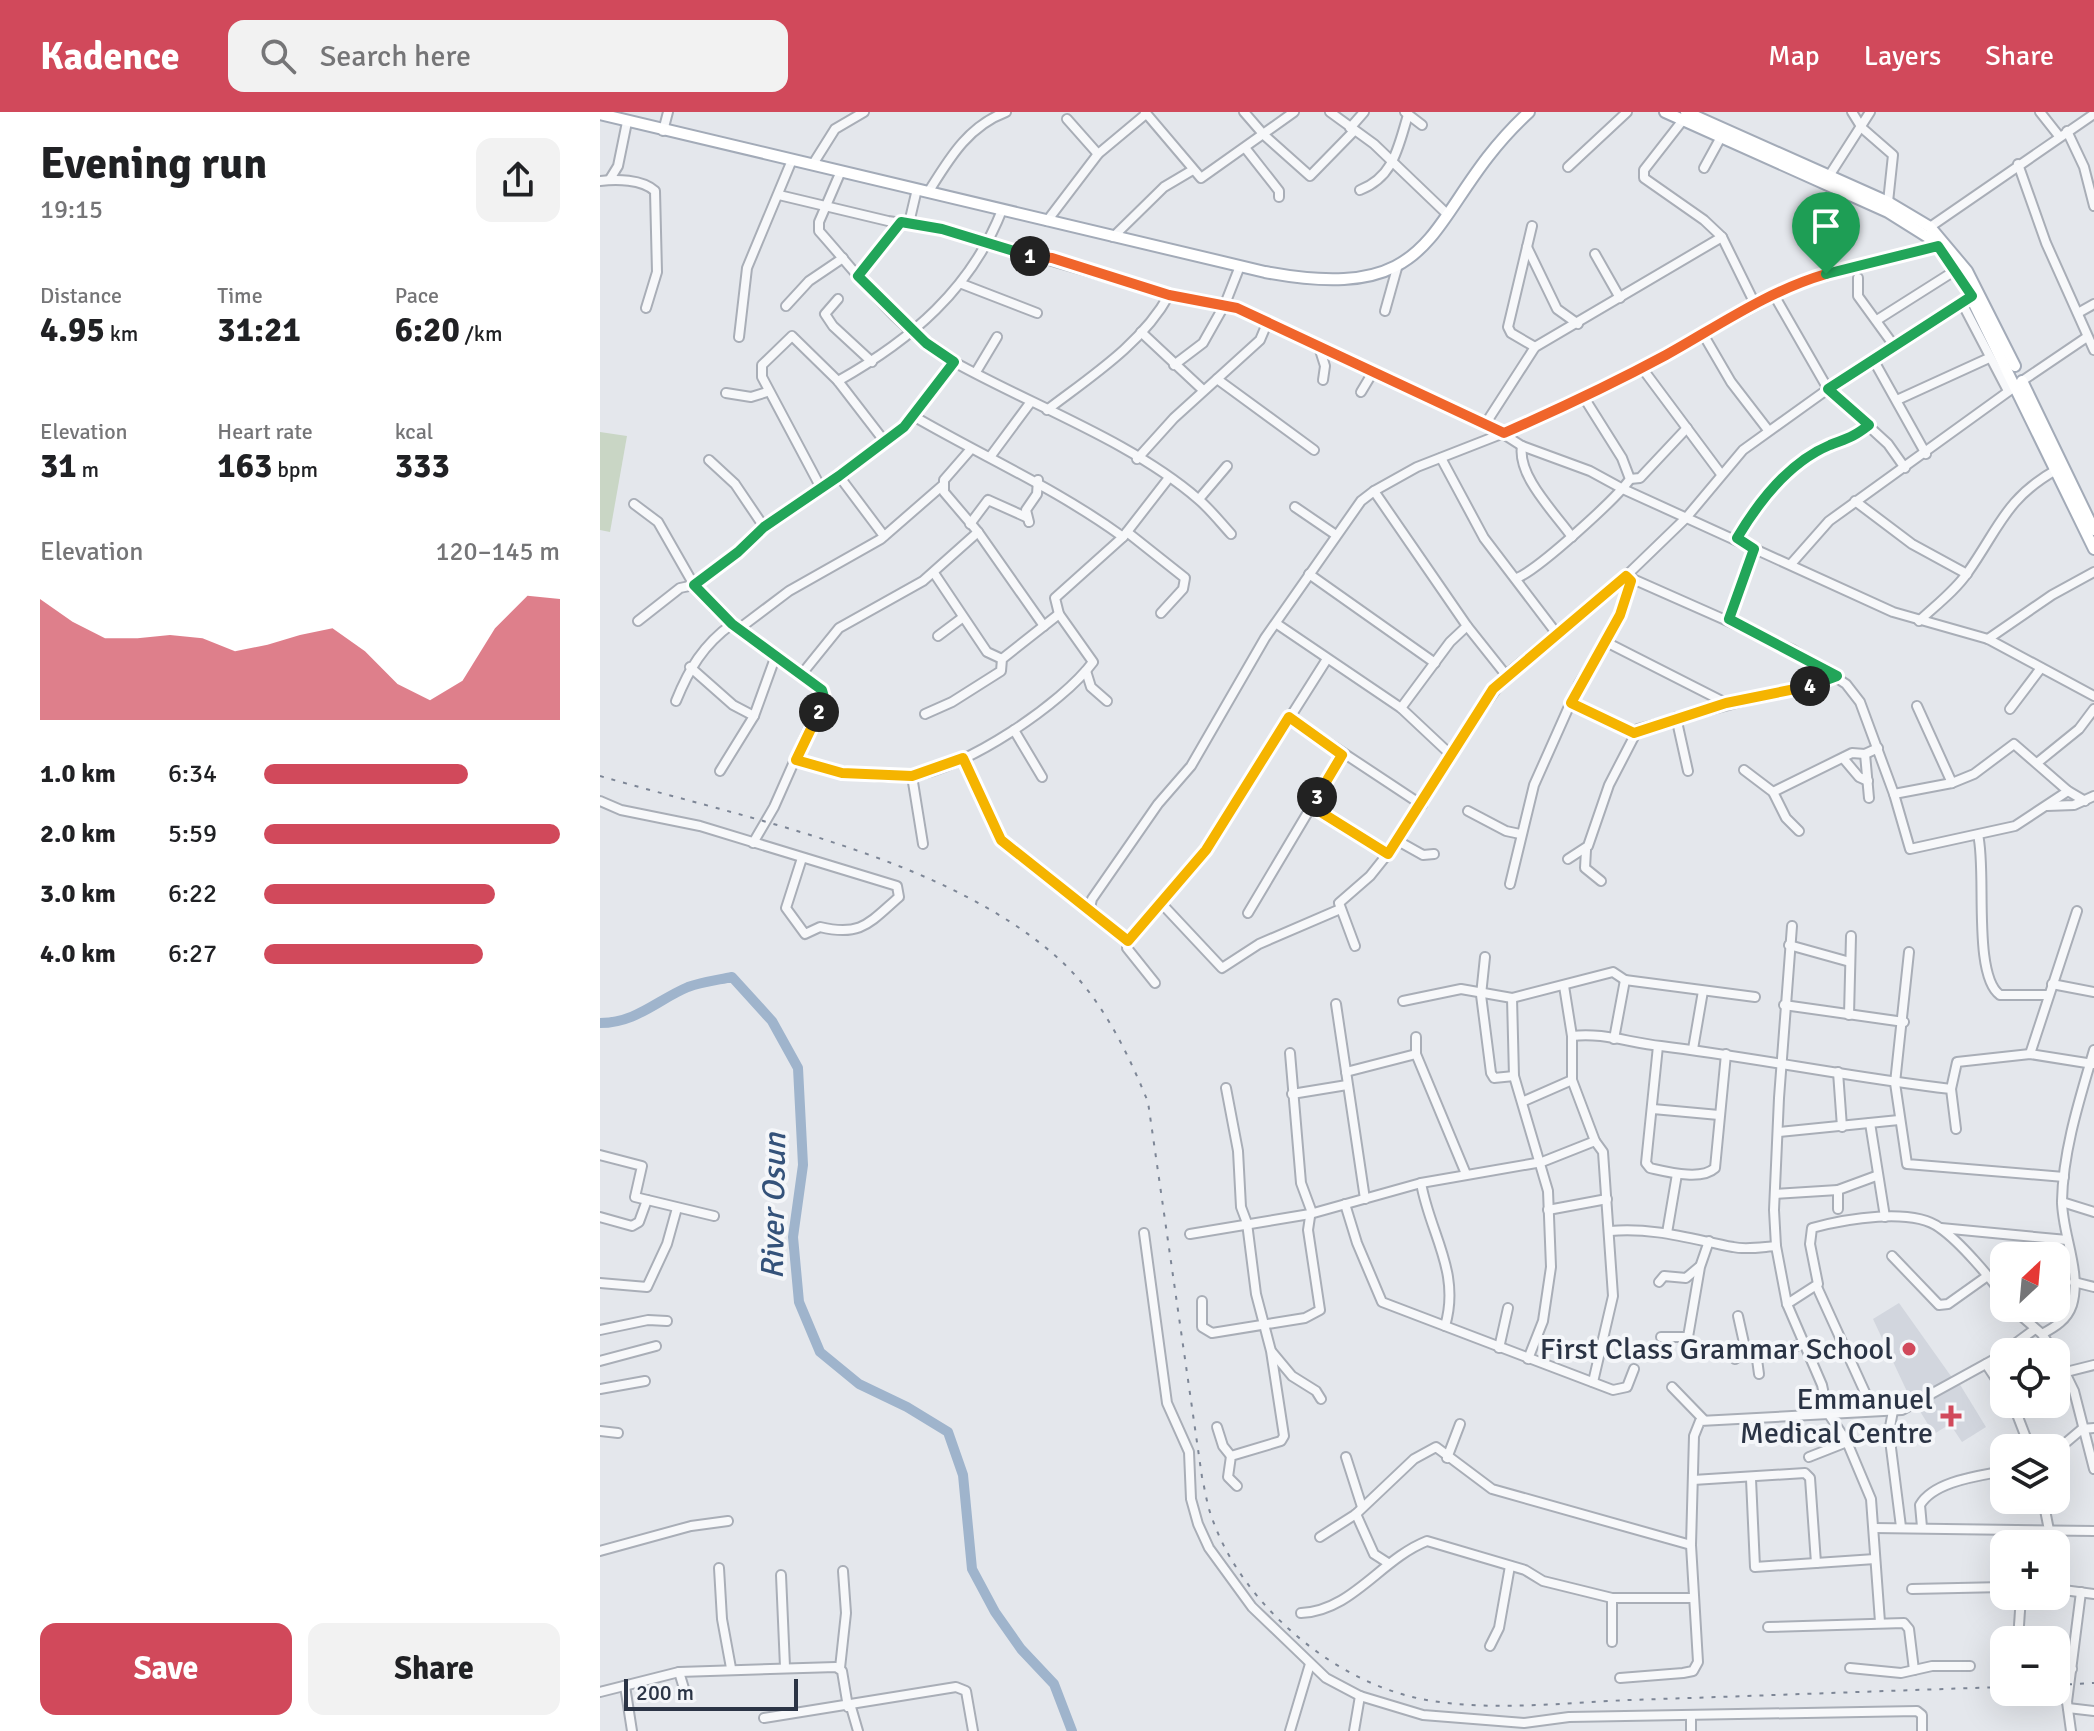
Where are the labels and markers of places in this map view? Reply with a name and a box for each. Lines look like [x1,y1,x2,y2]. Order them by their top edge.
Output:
pin [1792,192,1860,274]
pin: 1 [1010,236,1050,276]
pin: 4 [1790,666,1830,706]
pin: 2 [799,692,839,732]
pin: 3 [1297,777,1337,817]
place label: First Class Grammar School [1540,1331,1893,1368]
marker: First Class Grammar School [1900,1340,1918,1358]
place label: Emmanuel Medical Centre [1740,1381,1933,1452]
marker: Emmanuel Medical Centre [1940,1405,1962,1427]

